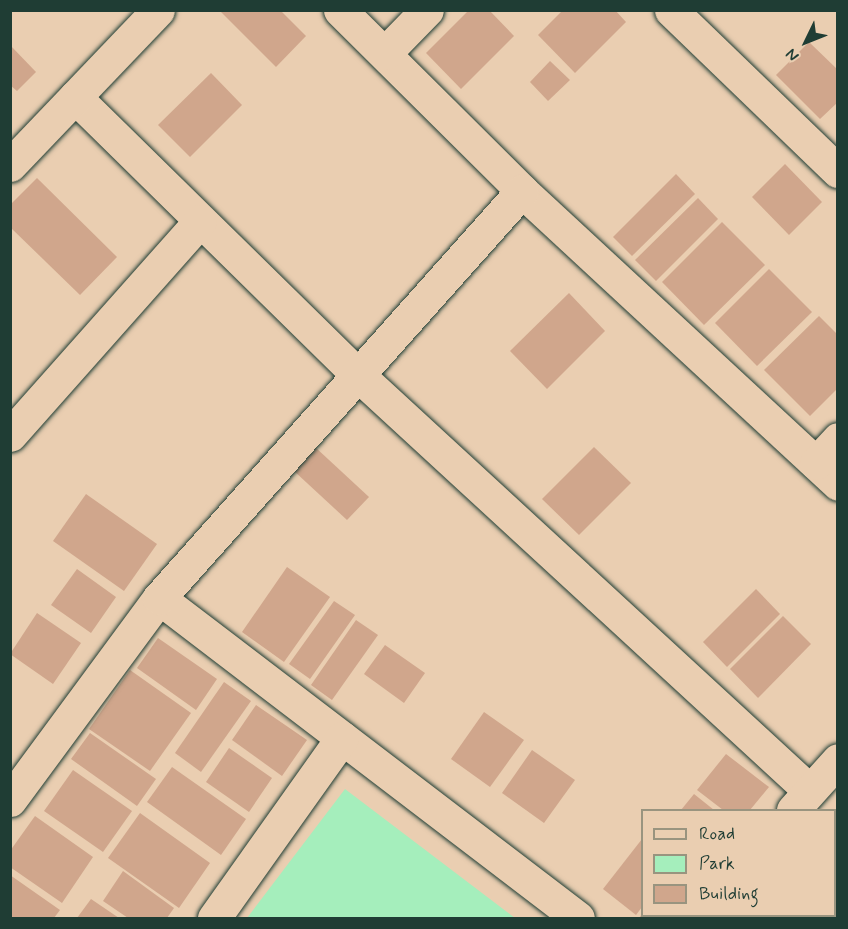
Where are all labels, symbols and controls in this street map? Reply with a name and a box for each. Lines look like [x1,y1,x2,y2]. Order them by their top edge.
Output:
north arrow [776,12,836,72]
text: N [781,44,804,66]
legend [641,809,836,917]
text: Road [699,822,735,846]
text: Park [699,852,735,876]
text: Building [699,882,759,906]

